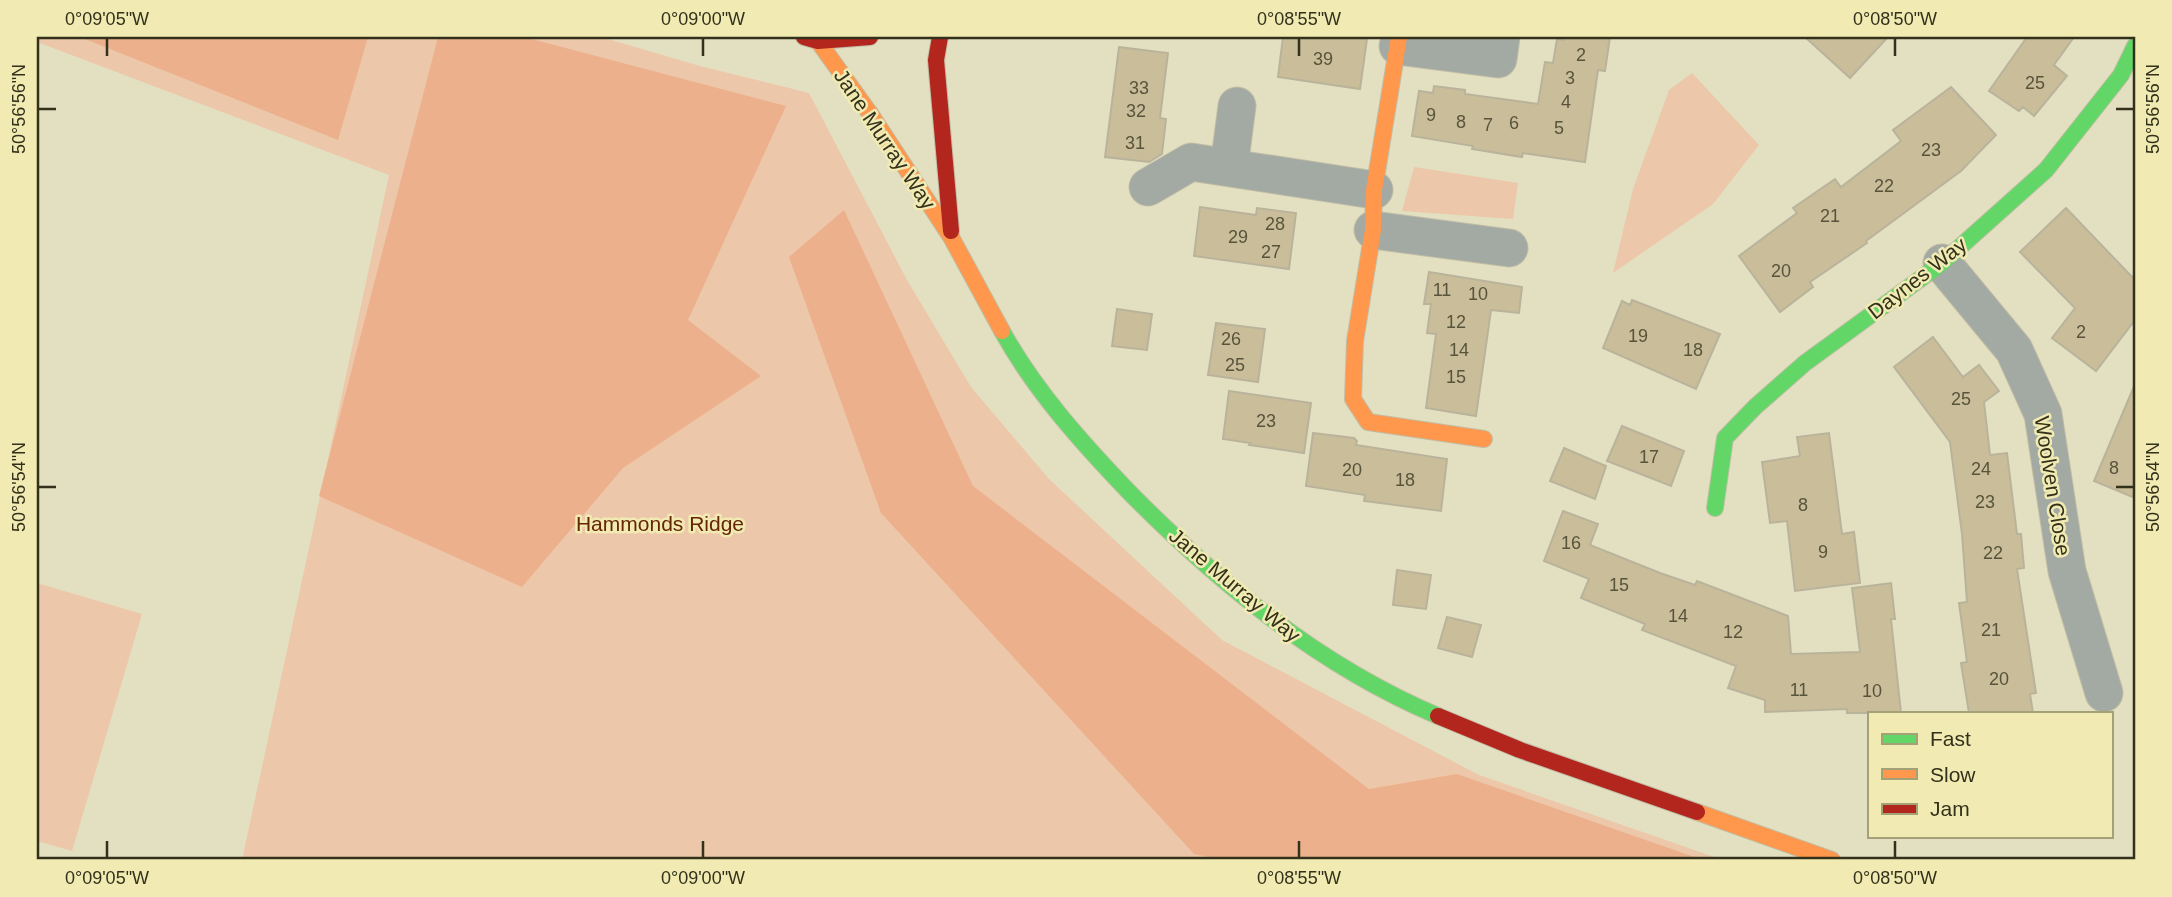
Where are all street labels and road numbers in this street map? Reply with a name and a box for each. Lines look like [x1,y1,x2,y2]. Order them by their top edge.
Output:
street label: Jane Murray Way [830,65,941,214]
street label: Daynes Way [1863,232,1971,323]
street label: Woolven Close [2031,415,2075,557]
street label: Jane Murray Way [1165,524,1306,647]

